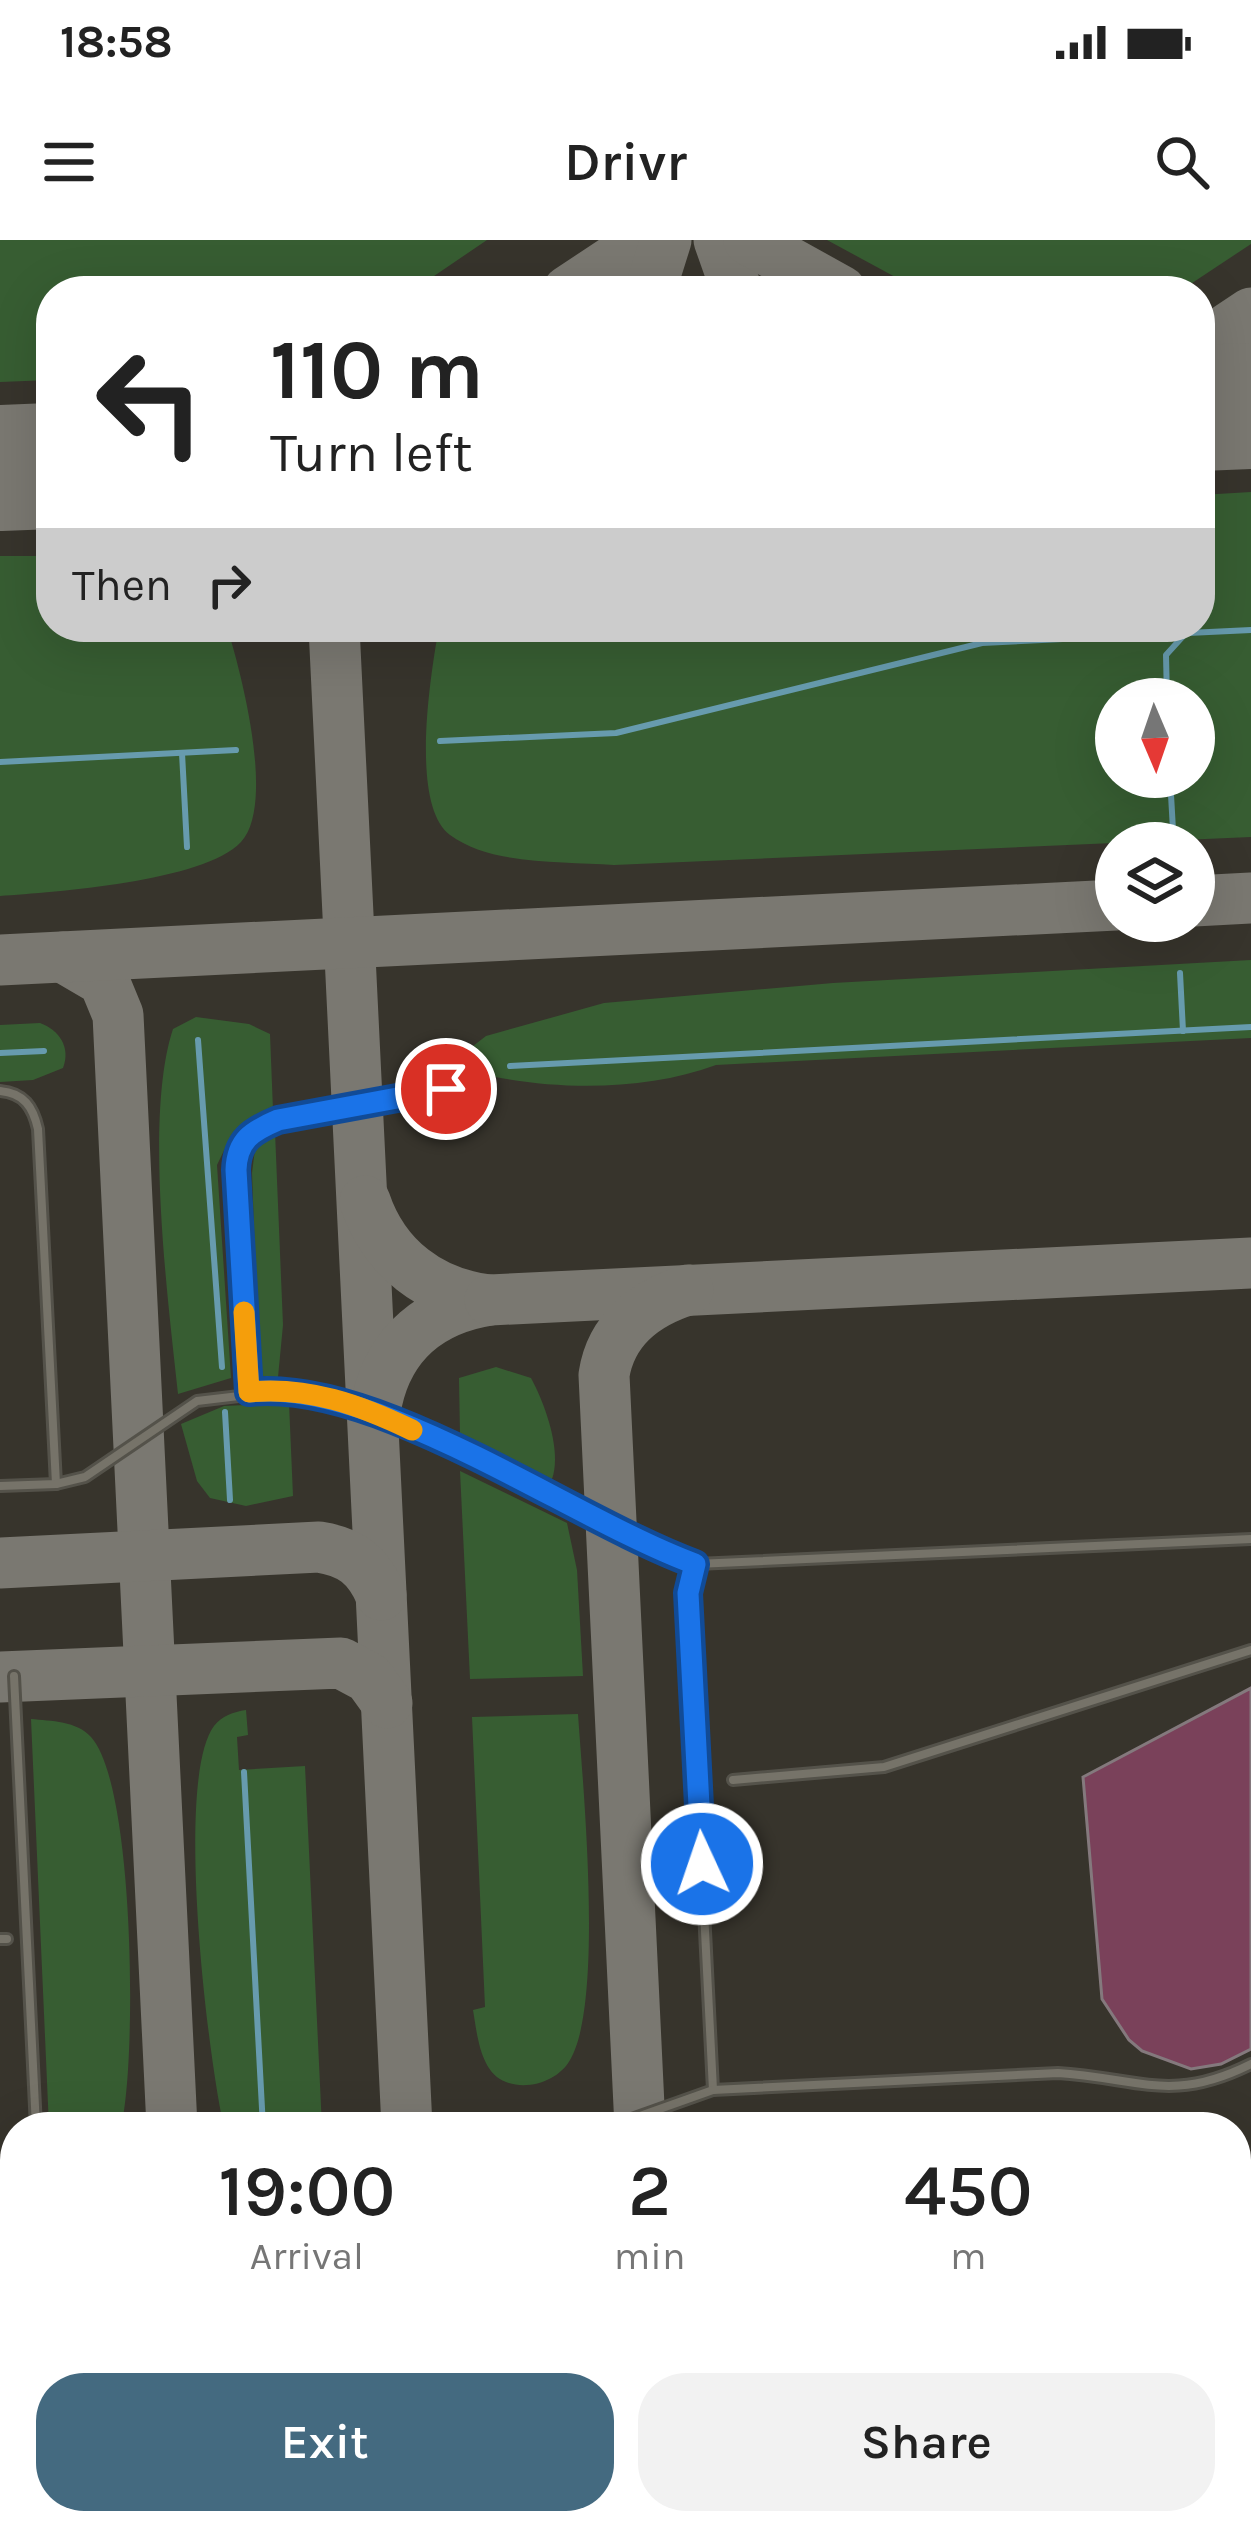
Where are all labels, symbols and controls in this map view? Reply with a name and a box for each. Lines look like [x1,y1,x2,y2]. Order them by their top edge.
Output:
text: 18:58 [60,16,173,68]
icon: menu [36,129,102,195]
icon: search [1149,129,1215,195]
text: Drivr [564,130,687,194]
text: 110 m [270,321,484,419]
icon: left [72,324,228,480]
text: Turn left [270,421,473,485]
icon: right [196,552,262,618]
text: Then [72,559,172,611]
north arrow [1095,678,1215,798]
map controls [1095,678,1215,942]
button: layers [1095,822,1215,942]
pin [395,1038,497,1140]
icon: arrive [413,1056,479,1122]
position arrow [639,1801,765,1927]
text: 19:00 [219,2149,395,2233]
text: 2 [628,2149,671,2233]
text: 450 [904,2149,1032,2233]
text: Arrival [250,2233,364,2279]
text: min [614,2233,685,2279]
text: m [950,2233,986,2279]
button: Exit [36,2373,614,2511]
button: Share [638,2373,1215,2511]

